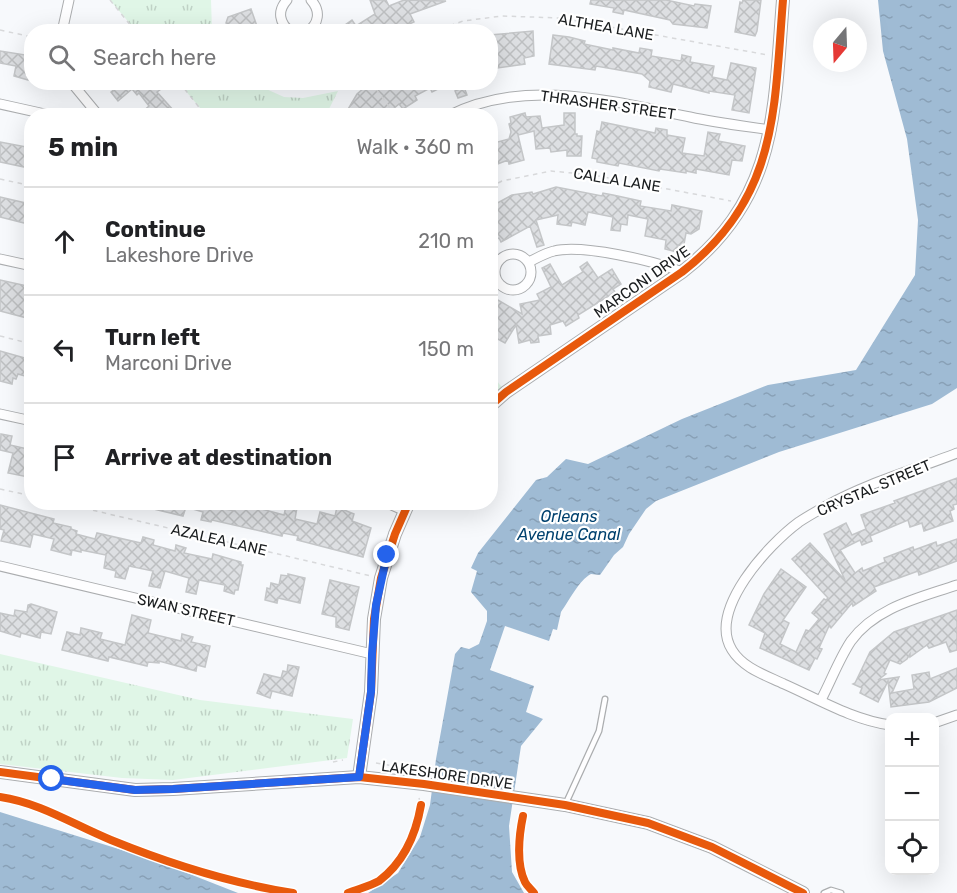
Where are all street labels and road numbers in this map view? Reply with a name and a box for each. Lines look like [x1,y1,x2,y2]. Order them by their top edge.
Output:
street label: ALTHEA LANE [557,10,655,44]
street label: THRASHER STREET [539,87,677,123]
street label: CALLA LANE [572,164,662,196]
street label: MARCONI DRIVE [590,242,694,322]
street label: CRYSTAL STREET [814,456,934,520]
street label: AZALEA LANE [169,520,269,560]
street label: SWAN STREET [135,590,237,630]
street label: LAKESHORE DRIVE [380,757,514,793]

